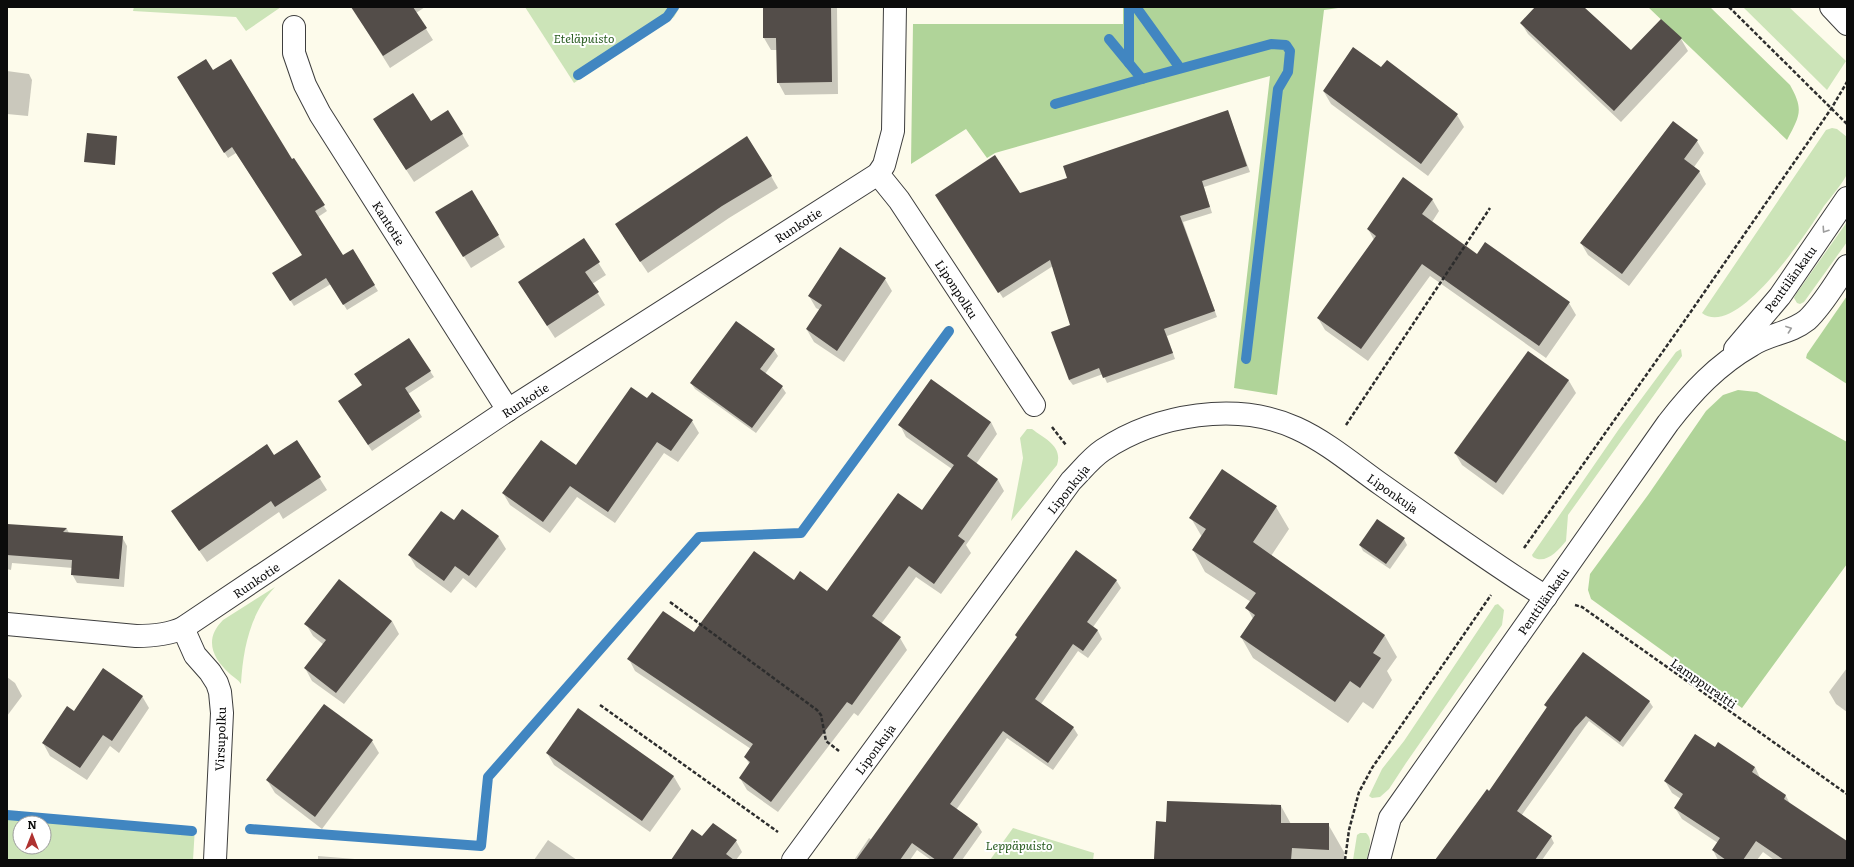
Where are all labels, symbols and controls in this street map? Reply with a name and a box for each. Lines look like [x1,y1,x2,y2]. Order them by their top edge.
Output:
park label: Eteläpuisto [554,29,614,47]
street label: Kantotie [368,197,410,249]
street label: Runkotie [771,203,825,247]
one-way arrow [1822,226,1830,233]
street label: Penttilänkatu [1760,242,1821,316]
street label: Liponpolku [931,256,983,322]
one-way arrow [1785,326,1792,334]
street label: Runkotie [498,378,552,422]
street label: Liponkuja [1043,460,1094,517]
street label: Liponkuja [1364,469,1423,518]
street label: Runkotie [229,558,283,602]
street label: Penttilänkatu [1513,563,1573,638]
street label: Lamppuraitti [1667,653,1741,713]
street label: Virsupolku [210,706,230,771]
street label: Liponkuja [850,720,900,778]
north arrow [12,815,52,855]
text: N [27,816,37,832]
park label: Leppäpuisto [986,836,1052,854]

